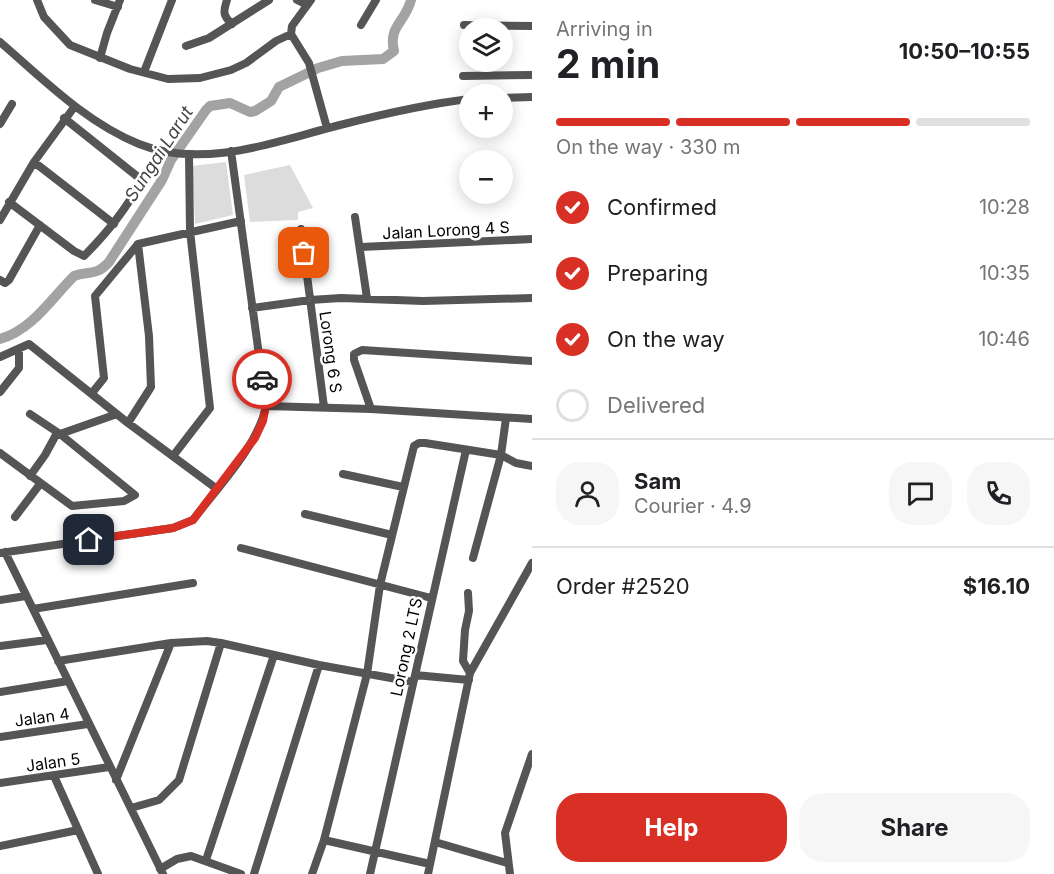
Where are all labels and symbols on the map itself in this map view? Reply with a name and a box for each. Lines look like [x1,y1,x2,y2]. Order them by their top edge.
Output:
water label: Sungai Larut [120,101,198,205]
street label: Jalan Lorong 4 S [382,217,510,243]
pin [278,227,329,278]
street label: Lorong 6 S [315,310,347,394]
courier [232,349,292,409]
pin [63,514,114,565]
street label: Lorong 2 LTS [386,596,426,698]
street label: Jalan 4 [13,703,71,731]
street label: Jalan 5 [25,748,81,776]

